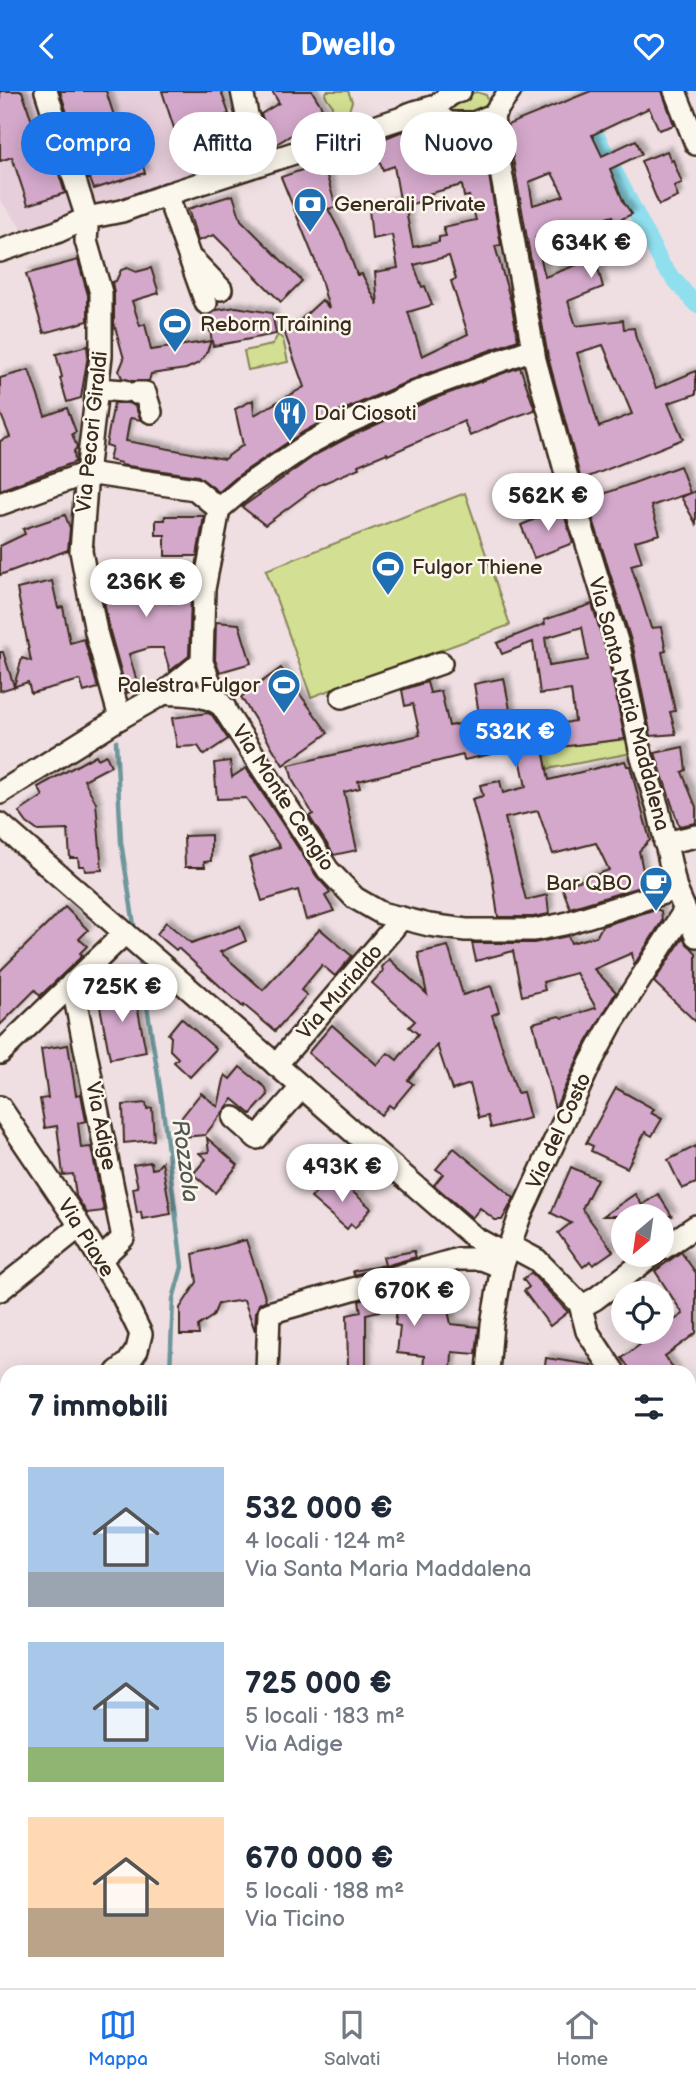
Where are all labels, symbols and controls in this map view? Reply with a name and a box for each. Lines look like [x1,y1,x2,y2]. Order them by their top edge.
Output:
text: Dwello [300,26,396,65]
icon: back [28,27,66,65]
icon: heart [630,27,668,65]
chip: Compra [21,112,155,175]
chip: Affitta [169,112,277,175]
chip: Filtri [291,112,386,175]
chip: Nuovo [400,112,517,175]
bank icon: Generali Private [291,185,329,234]
place label: Generali Private [334,192,486,217]
pin: 634K € [534,221,648,280]
text: 634K € [551,229,631,257]
sports icon: Reborn Training [156,305,194,354]
place label: Reborn Training [200,312,352,337]
street label: Via Pecori Giraldi [71,350,113,514]
restaurant icon: Dai Ciosoti [271,394,309,443]
place label: Dai Ciosoti [314,401,417,426]
pin: 562K € [491,473,605,533]
text: 562K € [508,482,588,510]
sports icon: Fulgor Thiene [369,548,407,597]
place label: Fulgor Thiene [412,555,543,580]
pin: 236K € [89,559,203,619]
text: 236K € [106,568,186,596]
street label: Via Santa Maria Maddalena [583,574,675,834]
sports icon: Palestra Fulgor [265,666,303,715]
place label: Palestra Fulgor [117,673,260,698]
pin: 532K € [458,709,572,769]
text: 532K € [475,718,555,746]
street label: Via Monte Cengio [226,720,340,876]
cafe icon: Bar QBO [637,864,675,913]
place label: Bar QBO [546,871,632,896]
street label: Via Murialdo [292,939,388,1045]
pin: 725K € [65,965,179,1024]
text: 725K € [83,973,161,1001]
street label: Via del Costo [521,1069,597,1193]
street label: Via Adige [80,1080,122,1172]
water label: Rozzola [165,1118,205,1204]
pin: 493K € [285,1145,399,1204]
text: 493K € [302,1153,382,1181]
street label: Via Piave [52,1194,120,1282]
north arrow [611,1204,674,1267]
map controls [611,1204,674,1344]
pin: 670K € [357,1269,471,1328]
text: 670K € [374,1277,454,1305]
button: locate [611,1281,674,1344]
icon: filters [630,1388,668,1426]
text: 7 immobili [28,1389,168,1425]
text: 532 000 € [245,1491,393,1527]
icon: home [84,1495,168,1579]
text: 4 locali · 124 m² [245,1527,405,1555]
text: Via Santa Maria Maddalena [245,1555,532,1583]
text: 725 000 € [245,1666,392,1702]
icon: home [84,1670,168,1754]
text: 5 locali · 183 m² [245,1702,405,1730]
text: Via Adige [245,1730,343,1758]
text: 670 000 € [245,1841,393,1877]
icon: home [84,1845,168,1929]
text: 5 locali · 188 m² [245,1877,404,1905]
text: Via Ticino [245,1905,345,1933]
tab: Mappa [88,2006,148,2071]
tab: Salvati [324,2006,380,2071]
tab: Home [556,2006,608,2071]

